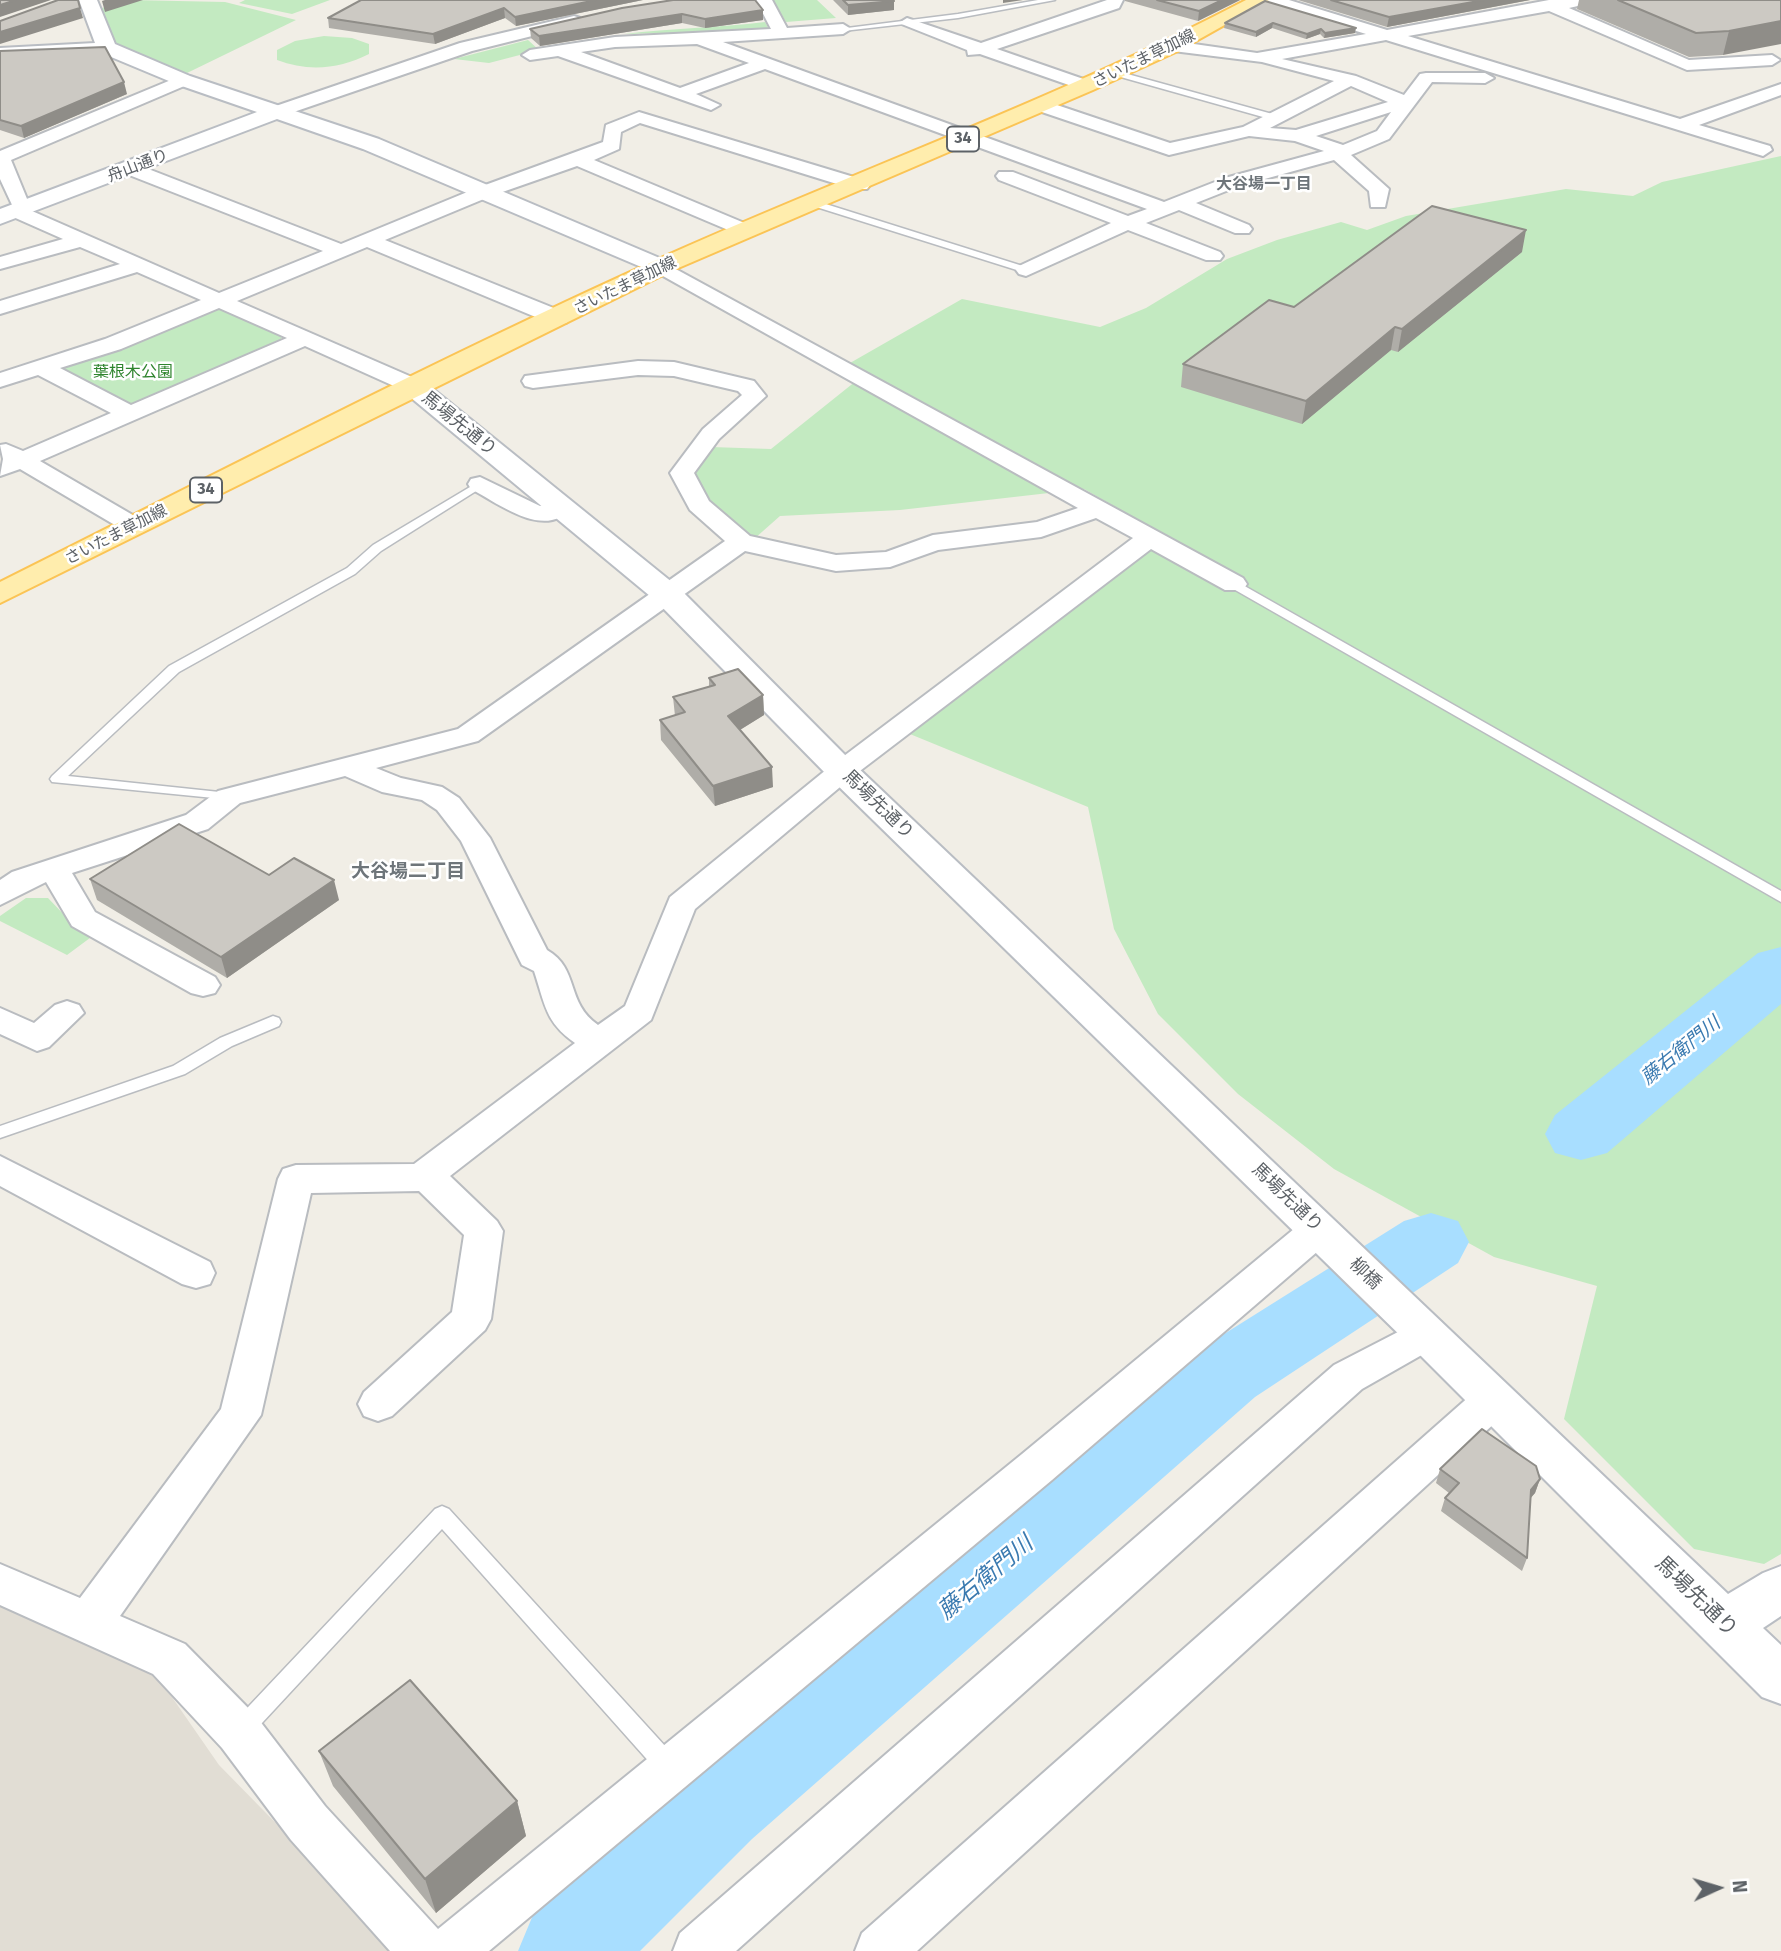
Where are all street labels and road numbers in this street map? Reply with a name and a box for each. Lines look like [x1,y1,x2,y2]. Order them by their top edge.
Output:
street label: さいたま草加線 [1089,26,1199,92]
road number: 34 [947,127,979,152]
street label: 舟山通り [105,146,171,186]
street label: さいたま草加線 [570,253,680,319]
street label: 馬場先通り [417,387,501,461]
road number: 34 [190,477,222,503]
street label: さいたま草加線 [62,501,170,569]
street label: 馬場先通り [838,766,918,844]
street label: 馬場先通り [1247,1159,1327,1237]
street label: 柳橋 [1345,1254,1385,1294]
street label: 馬場先通り [1649,1551,1743,1643]

